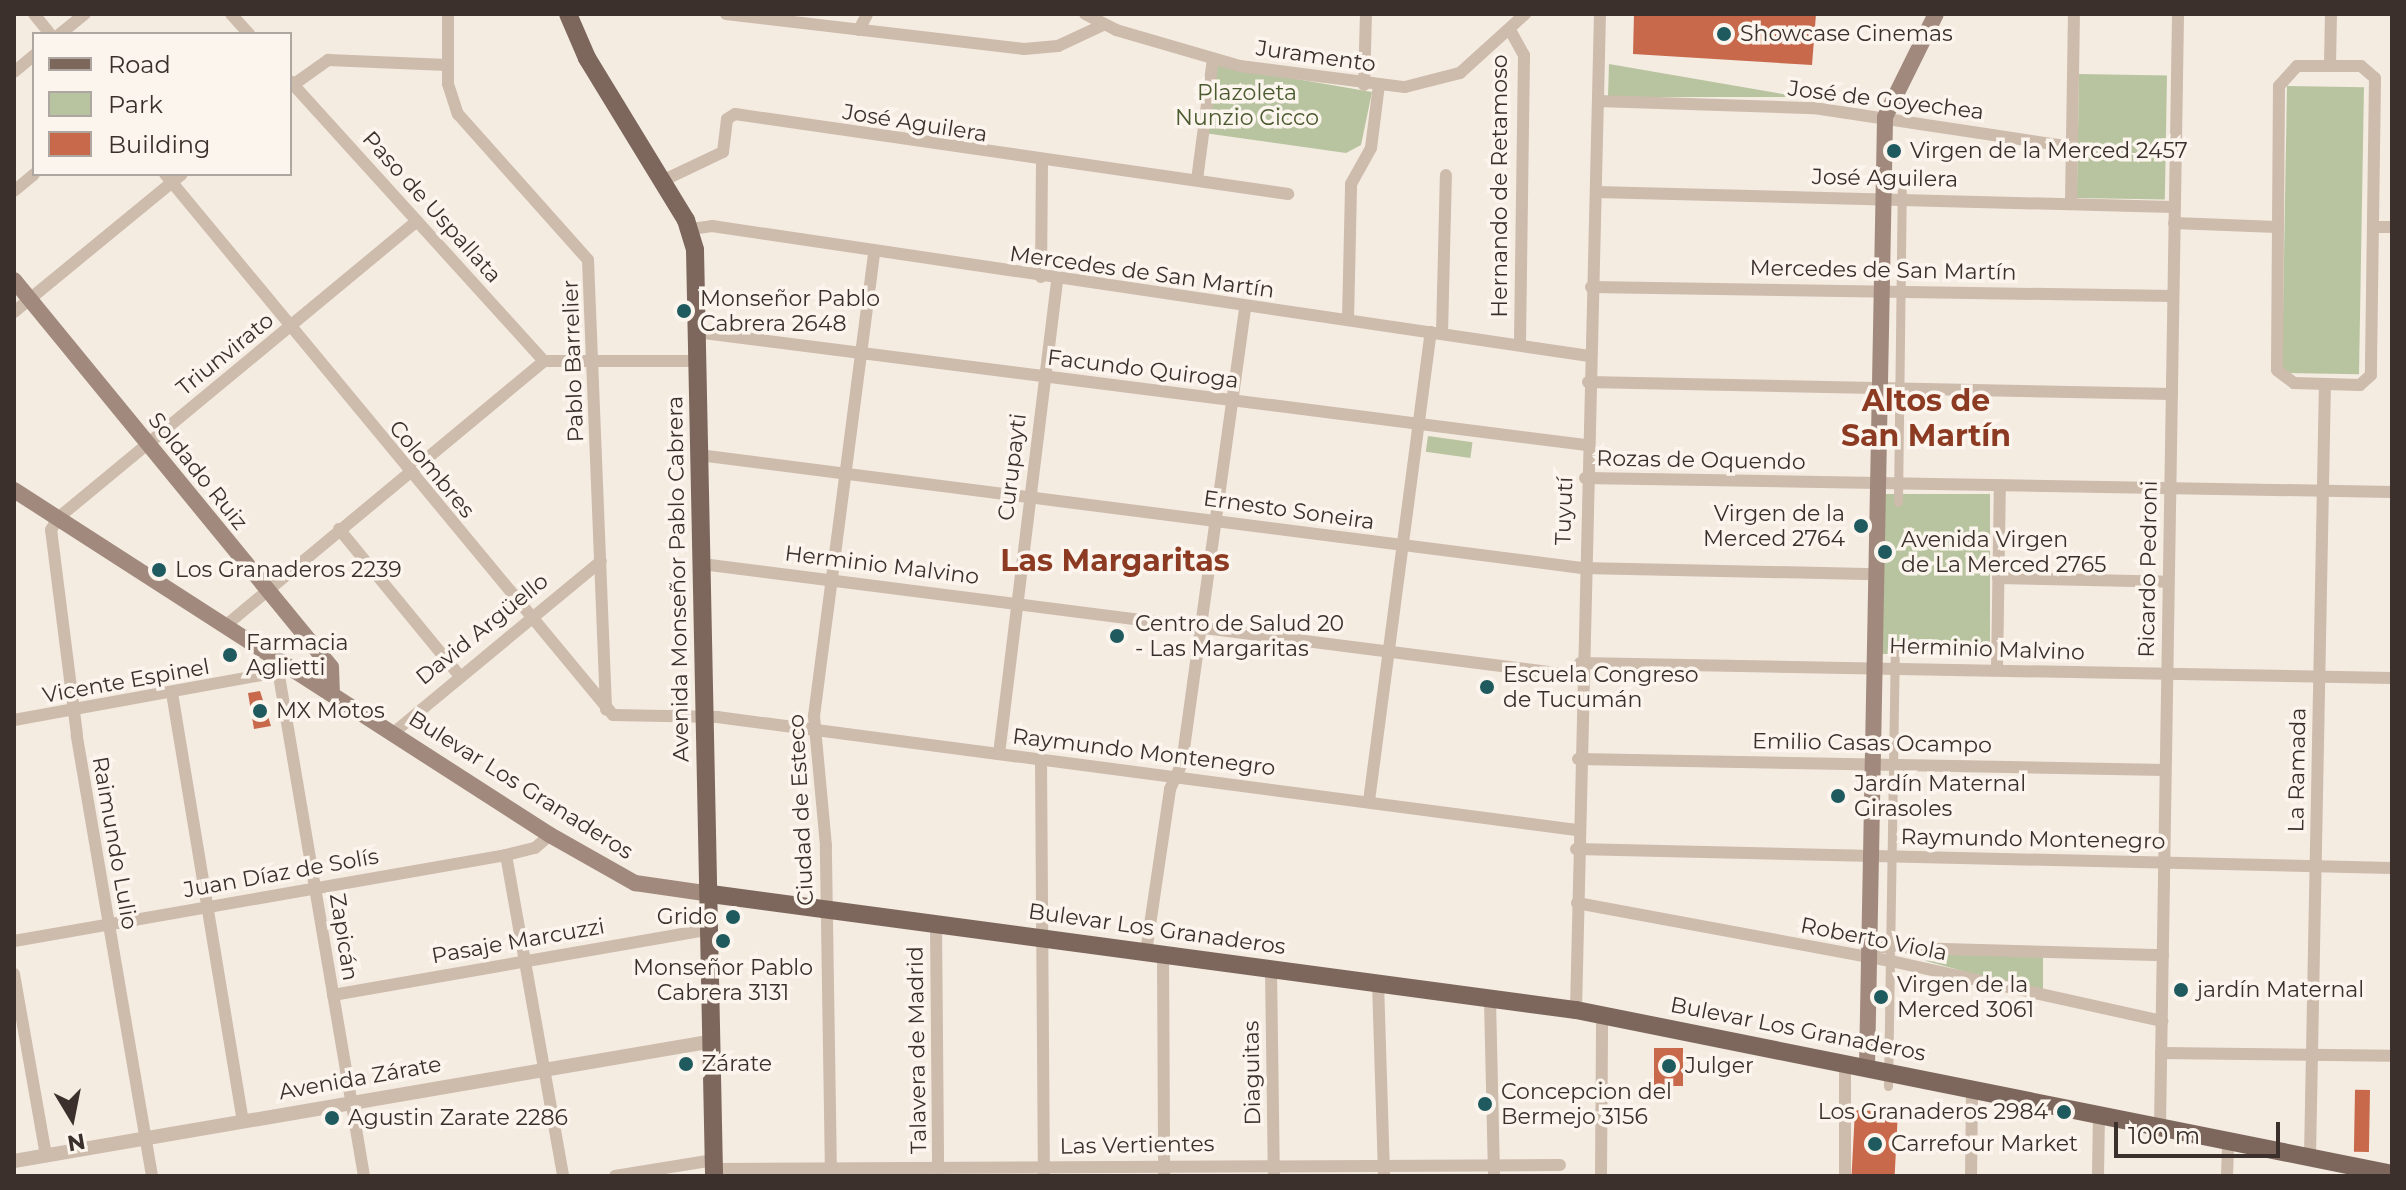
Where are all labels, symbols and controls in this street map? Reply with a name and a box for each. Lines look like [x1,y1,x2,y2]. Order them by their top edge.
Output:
place label: Showcase Cinemas [1740,21,1953,47]
marker: Showcase Cinemas [1715,25,1733,43]
legend [32,32,292,176]
street label: Juramento [1254,35,1378,77]
text: Road [108,50,171,79]
street label: Hernando de Retamoso [1487,54,1513,318]
street label: José de Goyechea [1787,75,1985,125]
park label: Plazoleta Nunzio Cicco [1175,79,1319,130]
text: Park [108,90,163,119]
street label: José Aguilera [841,99,989,147]
street label: Paso de Uspallata [357,126,507,288]
text: Building [108,130,211,159]
place label: Virgen de la Merced 2457 [1910,138,2188,164]
marker: Virgen de la Merced 2457 [1885,142,1903,160]
street label: José Aguilera [1812,164,1958,192]
street label: Mercedes de San Martín [1008,240,1276,304]
street label: Mercedes de San Martín [1749,254,2017,286]
street label: Pablo Barrelier [557,279,589,443]
place label: Monseñor Pablo Cabrera 2648 [700,285,880,336]
marker: Monseñor Pablo Cabrera 2648 [675,302,693,320]
street label: Triunvirato [171,307,279,401]
street label: Facundo Quiroga [1046,344,1240,394]
district label: Altos de San Martín [1841,383,2011,454]
street label: Avenida Monseñor Pablo Cabrera [662,396,694,762]
street label: Soldado Ruiz [143,407,253,535]
street label: Curupayti [992,412,1032,522]
street label: Colombres [384,415,480,523]
street label: Rozas de Oquendo [1596,445,1806,475]
street label: Tuyutí [1550,476,1578,546]
street label: Ricardo Pedroni [2133,480,2163,658]
street label: Ernesto Soneira [1202,485,1376,535]
place label: Virgen de la Merced 2764 [1703,500,1845,552]
marker: Virgen de la Merced 2764 [1852,517,1870,535]
place label: Avenida Virgen de La Merced 2765 [1901,526,2106,578]
street label: Herminio Malvino [783,540,981,590]
district label: Las Margaritas [1000,543,1230,579]
marker: Avenida Virgen de La Merced 2765 [1876,543,1894,561]
place label: Los Granaderos 2239 [175,557,402,583]
marker: Los Granaderos 2239 [150,561,168,579]
street label: David Argüello [411,568,553,690]
place label: Centro de Salud 20 - Las Margaritas [1135,610,1344,662]
marker: Centro de Salud 20 - Las Margaritas [1106,625,1128,647]
place label: Farmacia Aglietti [246,629,349,680]
street label: Herminio Malvino [1889,632,2085,666]
marker: Farmacia Aglietti [221,646,239,664]
street label: Vicente Espinel [40,653,212,709]
place label: Escuela Congreso de Tucumán [1503,661,1699,712]
marker: Escuela Congreso de Tucumán [1478,678,1496,696]
place label: MX Motos [276,698,385,724]
marker: MX Motos [251,702,269,720]
street label: Bulevar Los Granaderos [404,705,638,865]
street label: La Ramada [2283,707,2311,833]
street label: Ciudad de Esteco [783,713,819,907]
street label: Raymundo Montenegro [1011,723,1277,781]
street label: Emilio Casas Ocampo [1752,728,1992,758]
street label: Raimundo Lulio [87,754,143,932]
place label: Jardín Maternal Girasoles [1854,770,2026,822]
marker: Jardín Maternal Girasoles [1829,787,1847,805]
street label: Raymundo Montenegro [1900,823,2166,855]
street label: Juan Díaz de Solís [182,843,380,903]
street label: Zapicán [324,891,364,983]
street label: Bulevar Los Granaderos [1027,898,1287,960]
place label: Grido [657,904,717,930]
marker: Grido [724,908,742,926]
street label: Roberto Viola [1798,912,1950,966]
street label: Pasaje Marcuzzi [429,913,607,969]
marker: Monseñor Pablo Cabrera 3131 [714,932,732,950]
street label: Talavera de Madrid [902,946,932,1154]
place label: Monseñor Pablo Cabrera 3131 [633,954,813,1006]
place label: Virgen de la Merced 3061 [1897,971,2034,1022]
place label: jardín Maternal [2197,977,2364,1003]
marker: jardín Maternal [2172,981,2190,999]
marker: Virgen de la Merced 3061 [1872,988,1890,1006]
street label: Bulevar Los Granaderos [1668,991,1928,1067]
street label: Diaguitas [1238,1020,1266,1126]
street label: Avenida Zárate [277,1051,443,1105]
place label: Zárate [702,1051,772,1077]
place label: Julger [1685,1053,1754,1079]
marker: Zárate [677,1055,695,1073]
marker: Julger [1660,1057,1678,1075]
north arrow [32,1078,112,1158]
place label: Concepcion del Bermejo 3156 [1501,1078,1672,1130]
marker: Concepcion del Bermejo 3156 [1476,1095,1494,1113]
place label: Los Granaderos 2984 [1818,1099,2048,1125]
marker: Los Granaderos 2984 [2055,1103,2073,1121]
place label: Agustin Zarate 2286 [348,1105,568,1131]
scale bar [2118,1106,2284,1156]
marker: Agustin Zarate 2286 [323,1109,341,1127]
text: 100 m [2128,1121,2200,1150]
text: N [65,1127,87,1157]
street label: Las Vertientes [1059,1130,1215,1160]
place label: Carrefour Market [1891,1131,2078,1157]
marker: Carrefour Market [1866,1135,1884,1153]

